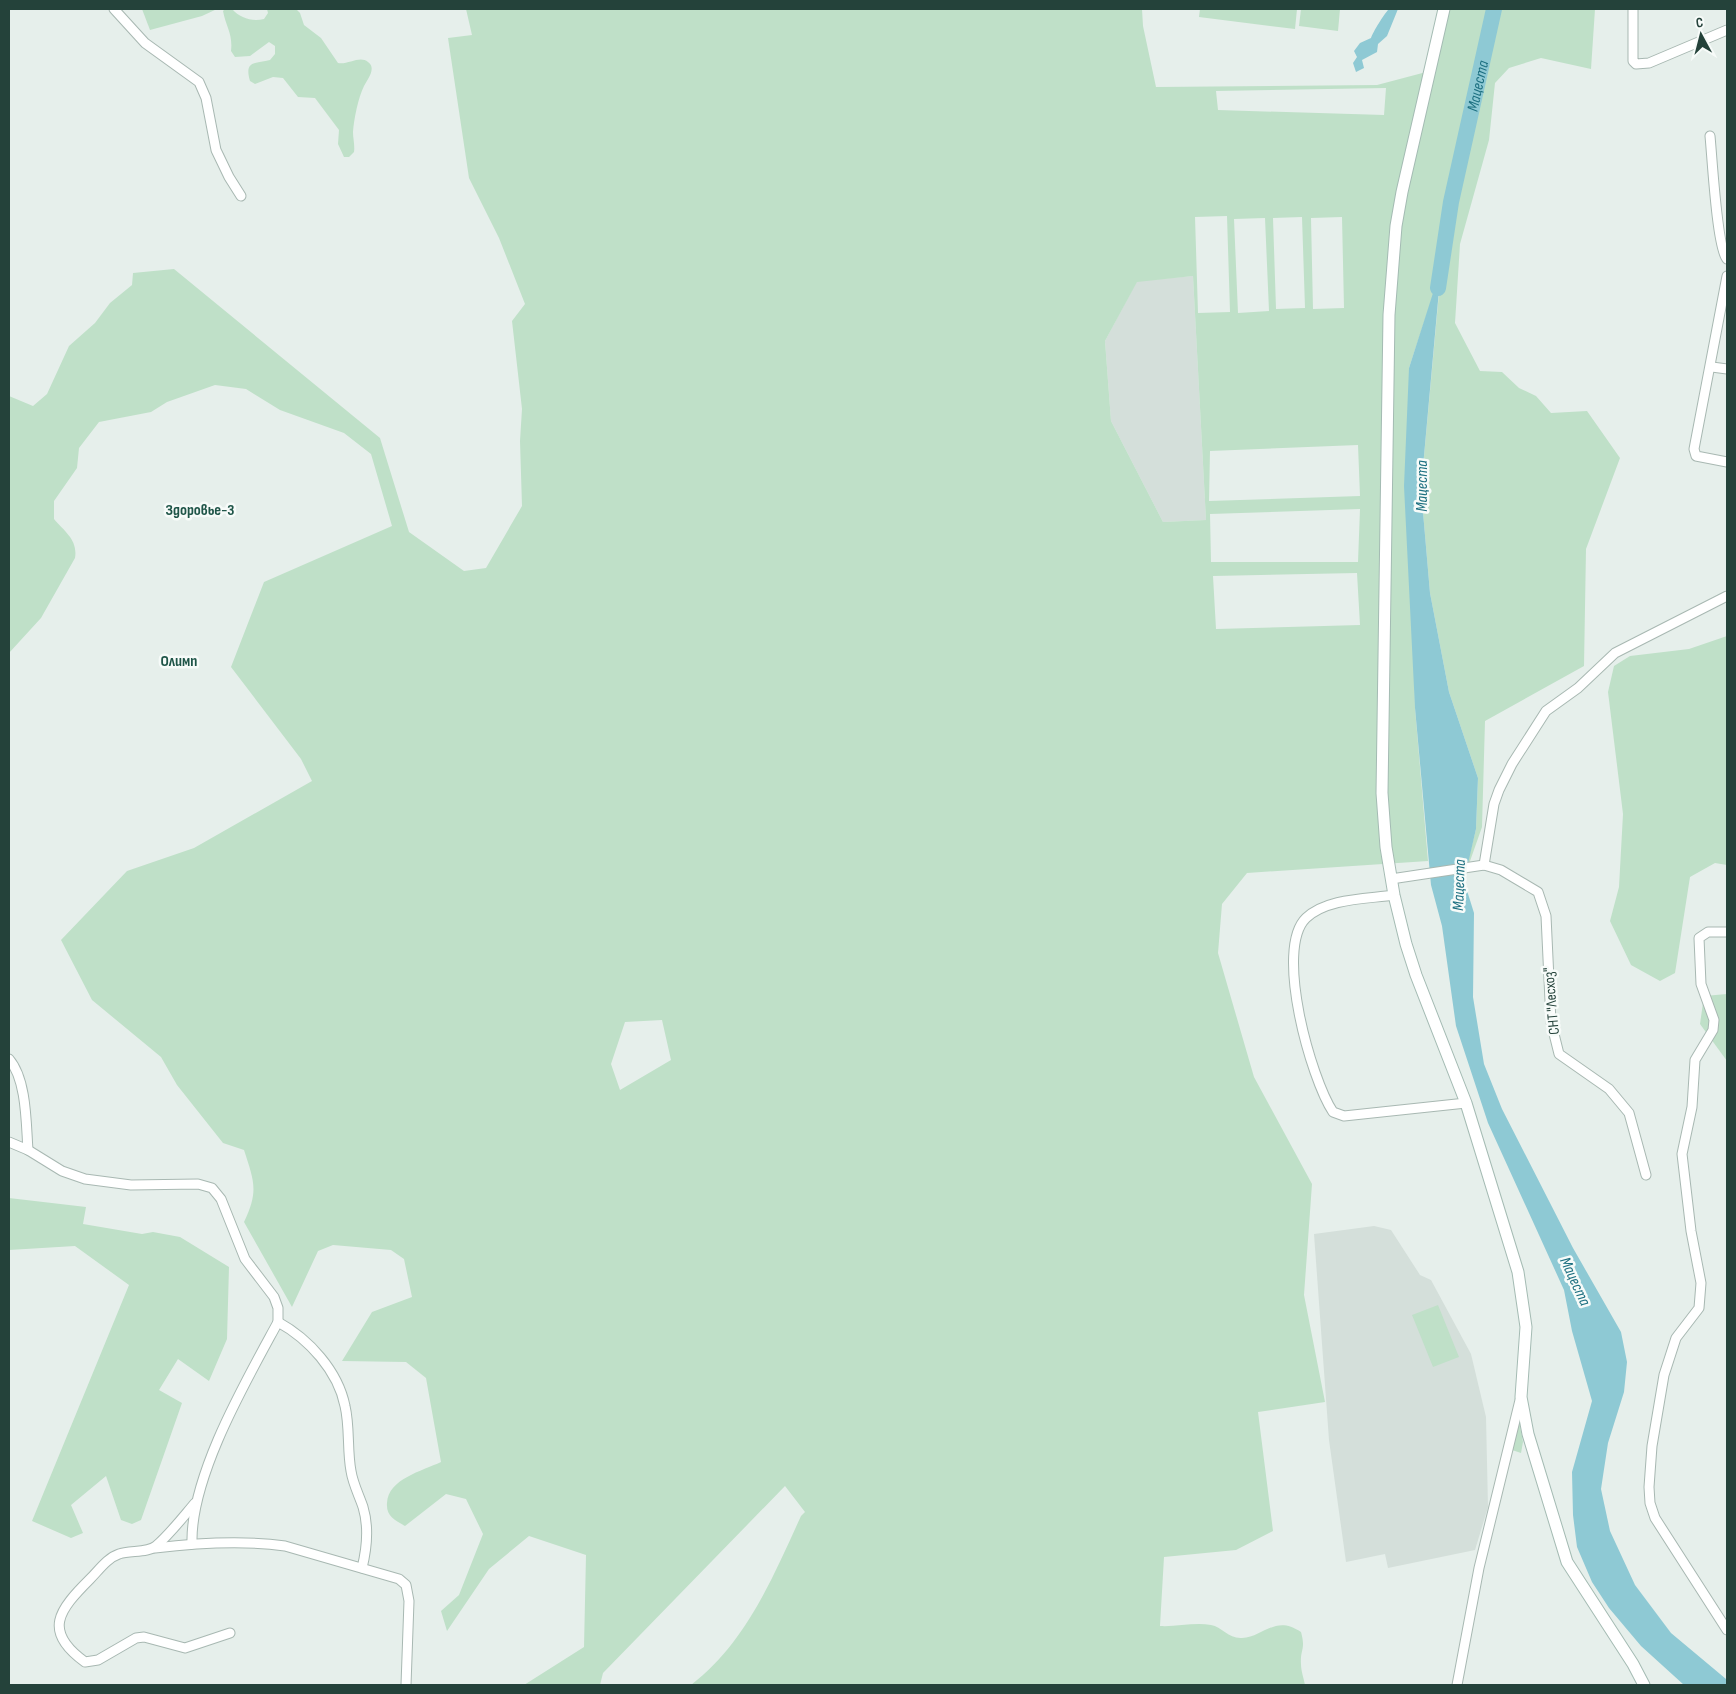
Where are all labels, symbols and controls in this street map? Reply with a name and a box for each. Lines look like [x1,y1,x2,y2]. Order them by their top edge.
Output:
north arrow [1676,10,1726,60]
text: С [1695,14,1704,31]
water label: Мацеста [1463,58,1493,113]
water label: Мацеста [1413,460,1432,512]
district label: Здоровье-3 [166,501,234,520]
district label: Олимп [161,652,197,671]
water label: Мацеста [1449,859,1470,911]
street label: СНТ "Лесхоз" [1539,967,1564,1035]
water label: Мацеста [1555,1254,1594,1309]

